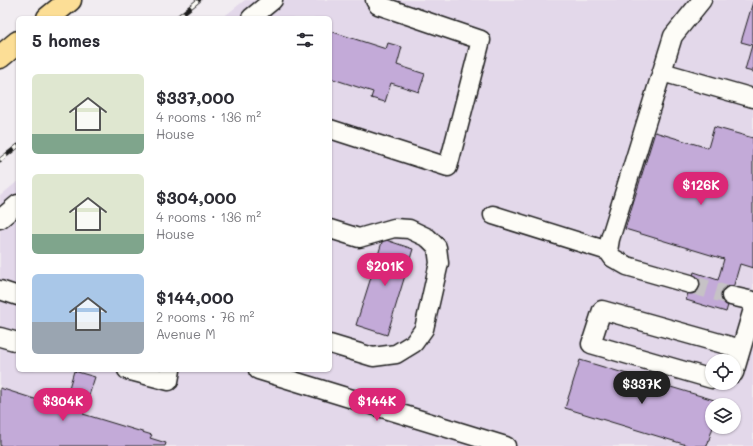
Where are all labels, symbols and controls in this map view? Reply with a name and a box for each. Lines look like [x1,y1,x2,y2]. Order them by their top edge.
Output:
text: 5 homes [32,29,100,51]
icon: filters [294,29,316,51]
text: $337,000 [156,86,234,108]
icon: home [64,90,112,138]
text: 4 rooms · 136 m² [156,108,261,125]
text: House [156,125,194,142]
pin: $126K [673,172,729,206]
text: $126K [682,176,720,193]
text: $304,000 [156,186,236,208]
icon: home [64,190,112,238]
text: 4 rooms · 136 m² [156,208,261,225]
text: House [156,225,194,242]
pin: $201K [357,253,413,287]
text: $201K [366,257,404,274]
text: $144,000 [156,286,234,308]
icon: home [64,290,112,338]
text: 2 rooms · 76 m² [156,308,255,325]
text: Avenue M [156,325,216,342]
map controls [705,354,741,434]
button: locate [705,354,741,390]
pin: $337K [614,371,670,405]
text: $337K [622,375,662,392]
pin: $304K [35,388,91,422]
pin: $144K [349,388,405,422]
text: $304K [43,392,84,409]
text: $144K [358,392,396,409]
button: layers [705,398,741,434]

